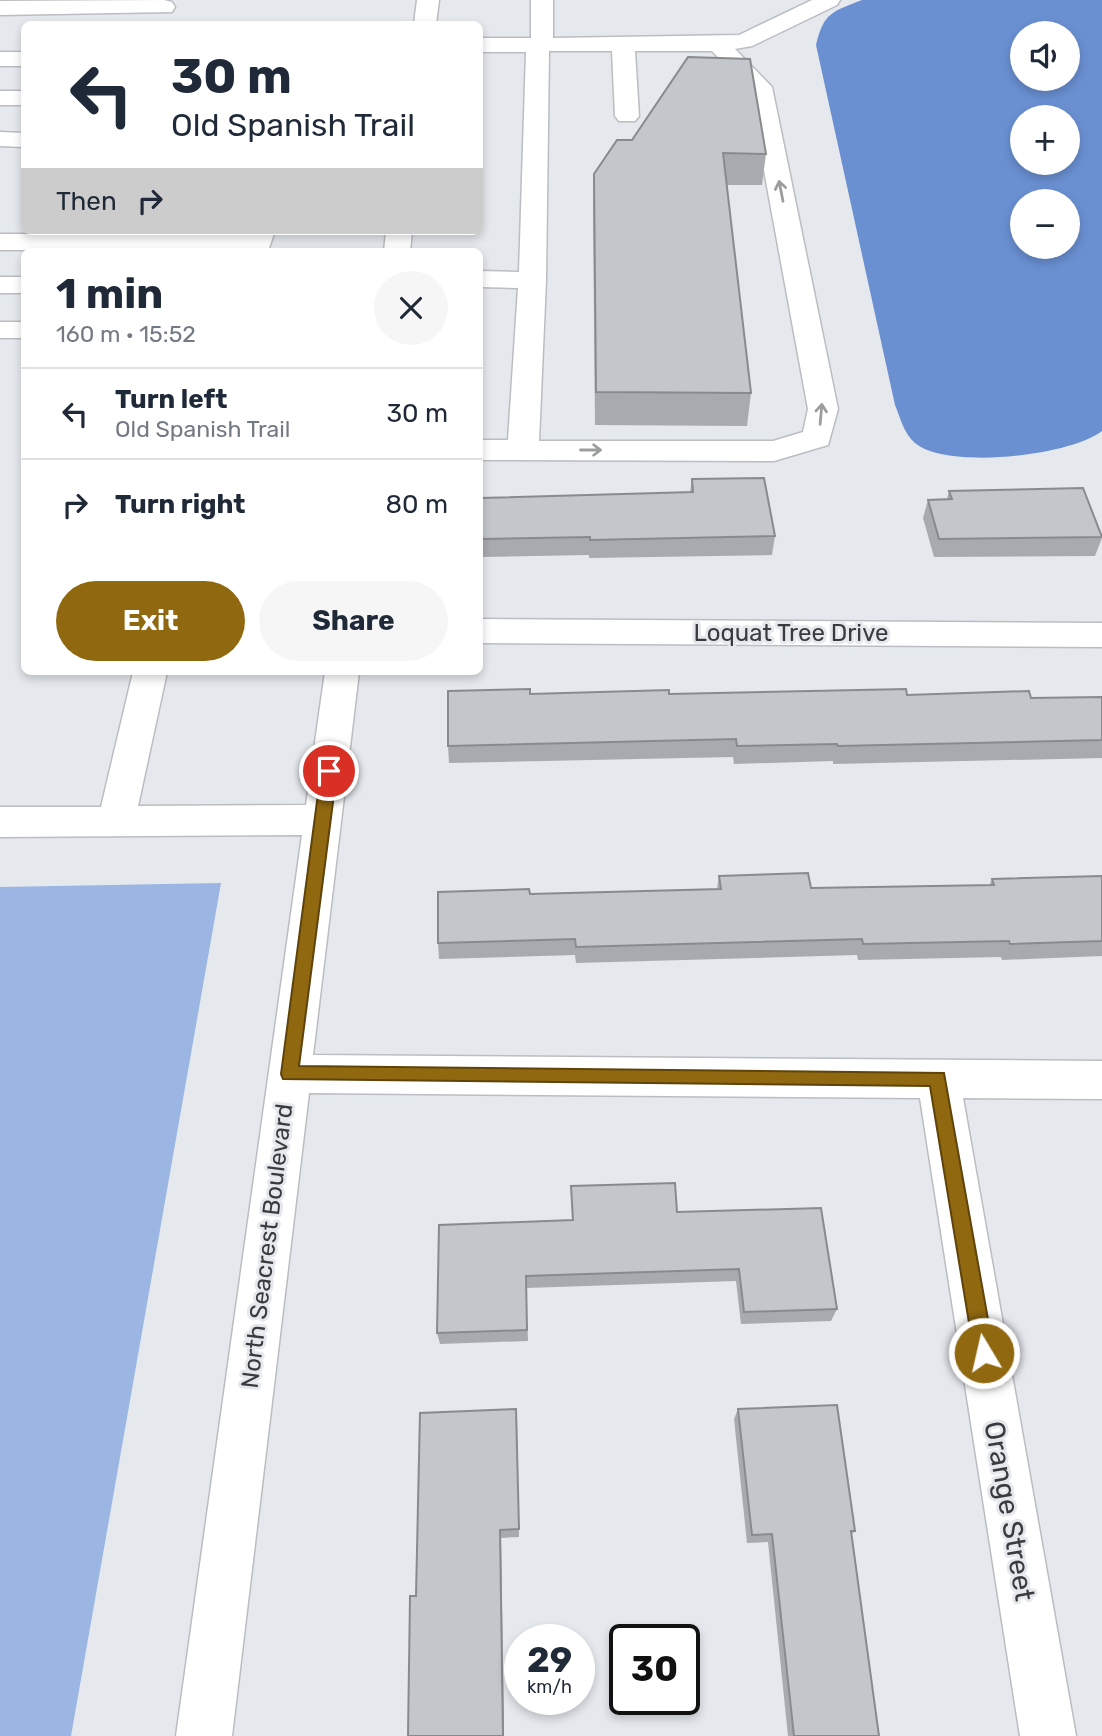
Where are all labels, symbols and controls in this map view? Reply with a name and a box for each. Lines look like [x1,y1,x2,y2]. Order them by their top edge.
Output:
map controls [1010,21,1080,259]
button: sound [1010,21,1080,91]
text: 30 m [171,47,292,105]
icon: left [56,49,147,140]
button: + [1010,105,1080,175]
text: Old Spanish Trail [171,106,415,144]
one-way arrow [773,180,787,203]
icon: right [131,182,169,220]
text: Then [56,186,117,217]
button: − [1010,189,1080,259]
text: 1 min [56,269,163,319]
button: close [374,271,448,345]
text: 160 m · 15:52 [56,320,196,348]
text: Turn left [115,384,227,415]
icon: left [56,395,94,433]
text: 30 m [386,398,448,429]
one-way arrow [814,403,827,426]
text: Old Spanish Trail [115,415,290,443]
one-way arrow [580,443,603,457]
icon: right [56,486,94,524]
text: Turn right [115,489,245,520]
text: 80 m [385,489,448,520]
button: Exit [56,581,245,661]
button: Share [259,581,448,661]
street label: Loquat Tree Drive [694,619,888,647]
pin [299,741,359,801]
icon: arrive [310,752,348,790]
street label: North Seacrest Boulevard [236,1102,298,1390]
position arrow [947,1316,1021,1390]
street label: Orange Street [977,1419,1042,1604]
speed limit sign: 30 [609,1624,700,1715]
text: 29 [527,1639,572,1681]
text: km/h [527,1676,572,1698]

